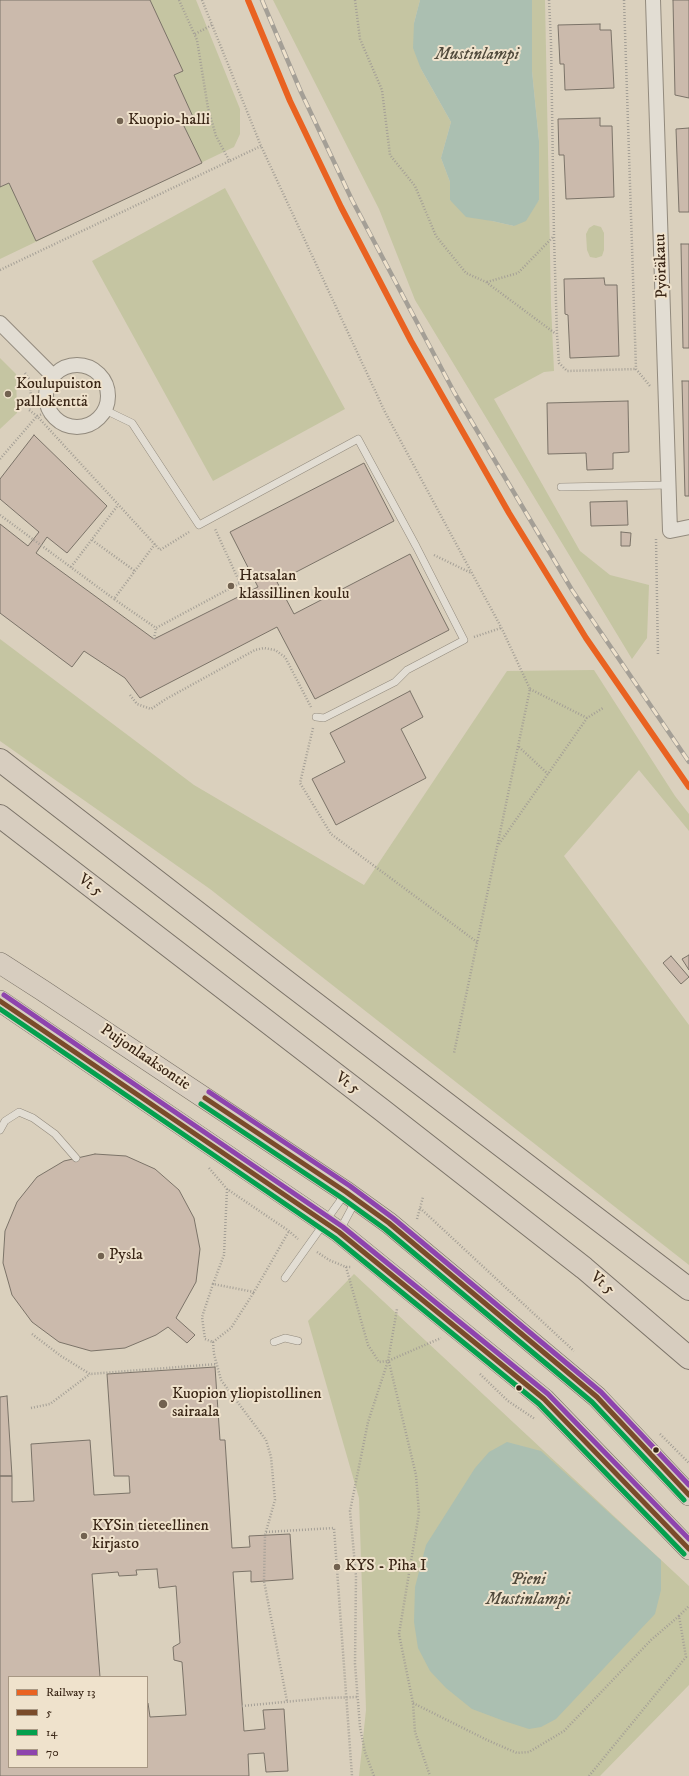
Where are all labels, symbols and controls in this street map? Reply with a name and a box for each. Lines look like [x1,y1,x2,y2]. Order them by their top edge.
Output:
water label: Mustinlampi [435,45,519,65]
place label: Kuopio-halli [128,111,210,131]
marker: Kuopio-halli [115,116,125,126]
street label: Pyöräkatu [651,233,673,299]
place label: Koulupuiston pallokenttä [16,375,102,413]
marker: Koulupuiston pallokenttä [3,389,13,399]
place label: Hatsalan klassillinen koulu [239,567,350,605]
marker: Hatsalan klassillinen koulu [226,581,236,591]
street label: Vt 5 [74,871,106,901]
street label: Puijonlaaksontie [96,1021,194,1095]
street label: Vt 5 [331,1069,363,1099]
place label: Pysla [109,1246,143,1266]
marker: Pysla [96,1251,106,1261]
street label: Vt 5 [586,1268,618,1300]
unlabelled marker [514,1383,524,1393]
place label: Kuopion yliopistollinen sairaala [172,1385,322,1423]
marker: Kuopion yliopistollinen sairaala [157,1398,169,1410]
unlabelled marker [651,1445,661,1455]
place label: KYSin tieteellinen kirjasto [92,1517,209,1555]
marker: KYSin tieteellinen kirjasto [79,1531,89,1541]
place label: KYS - Piha I [345,1557,427,1577]
marker: KYS - Piha I [332,1562,342,1572]
water label: Pieni Mustinlampi [486,1570,570,1610]
legend [8,1676,148,1768]
text: Railway 13 [46,1685,96,1700]
text: 5 [46,1705,52,1720]
text: 14 [46,1725,57,1740]
text: 70 [46,1745,59,1760]

